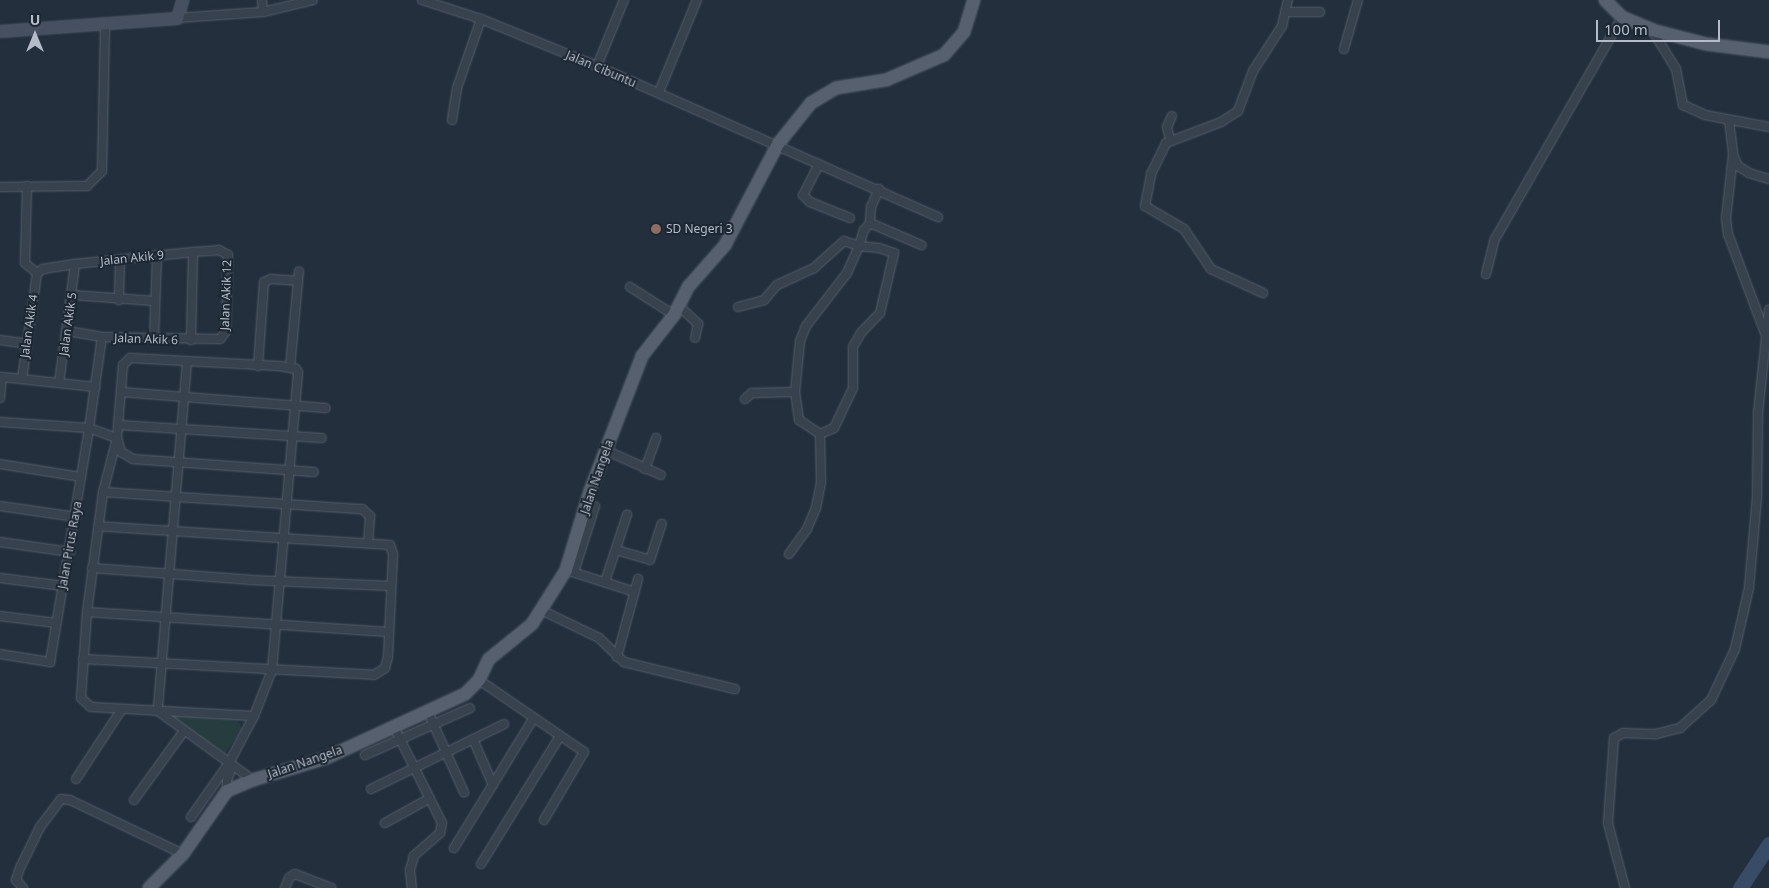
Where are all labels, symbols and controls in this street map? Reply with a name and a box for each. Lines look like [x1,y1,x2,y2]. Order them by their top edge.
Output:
north arrow [10,10,60,60]
text: U [30,10,40,29]
scale bar [1599,10,1723,42]
text: 100 m [1604,19,1648,39]
street label: Jalan Cibuntu [564,48,638,90]
place label: SD Negeri 3 [666,222,733,236]
marker: SD Negeri 3 [650,223,662,235]
street label: Jalan Akik 9 [99,247,165,269]
street label: Jalan Akik 12 [218,259,234,331]
street label: Jalan Akik 5 [56,291,80,357]
street label: Jalan Akik 4 [17,293,41,359]
street label: Jalan Akik 6 [114,331,178,347]
street label: Jalan Nangela [578,438,616,516]
street label: Jalan Pirus Raya [55,500,85,590]
street label: Jalan Nangela [266,743,344,781]

